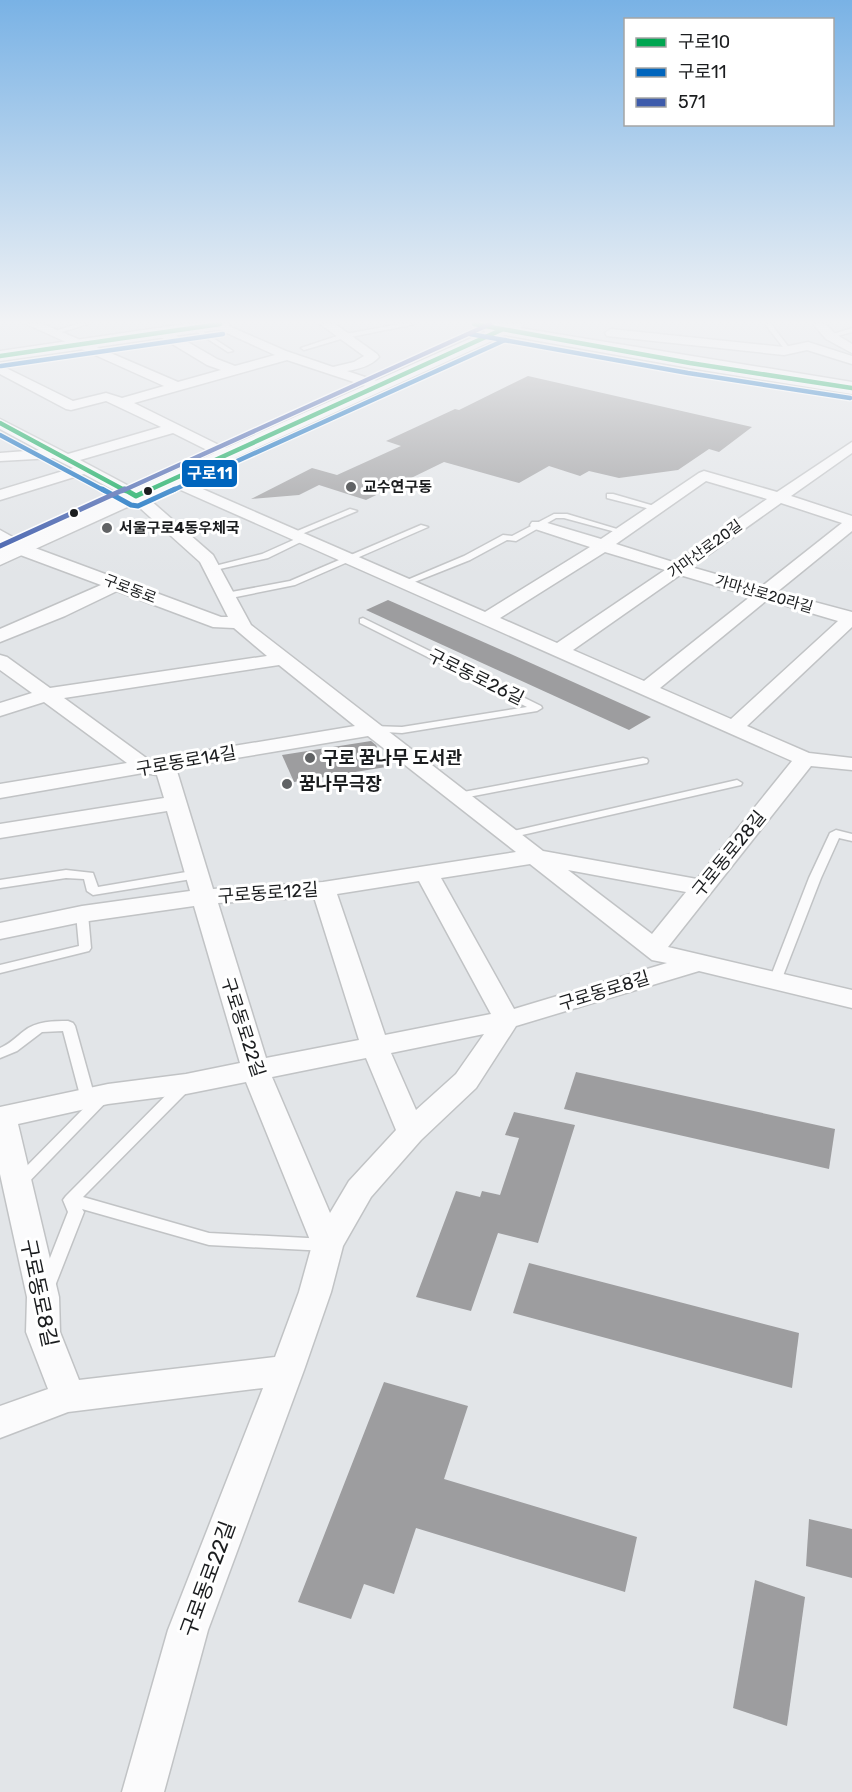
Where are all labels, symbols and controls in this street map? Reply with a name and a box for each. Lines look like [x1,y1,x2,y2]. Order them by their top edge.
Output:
legend [624,18,834,126]
text: 구로10 [678,31,730,53]
text: 구로11 [678,61,727,83]
text: 571 [678,91,706,113]
line badge: 구로11 [181,459,238,488]
text: 구로11 [187,464,233,483]
place label: 교수연구동 [363,478,432,496]
marker: 교수연구동 [344,480,358,494]
unlabelled marker [142,485,154,497]
unlabelled marker [68,507,80,519]
street label: 가마산로20길 [664,516,746,582]
place label: 서울구로4동우체국 [119,519,240,537]
marker: 서울구로4동우체국 [100,521,114,535]
street label: 구로동로 [101,571,159,607]
street label: 가마산로20라길 [713,571,815,617]
street label: 구로동로26길 [424,644,528,710]
street label: 구로동로14길 [134,741,238,781]
place label: 구로 꿈나무 도서관 [322,747,463,769]
marker: 구로 꿈나무 도서관 [303,751,317,765]
place label: 꿈나무극장 [299,773,382,795]
marker: 꿈나무극장 [280,777,294,791]
street label: 구로동로28길 [687,806,771,902]
street label: 구로동로12길 [217,879,319,907]
street label: 구로동로8길 [556,967,652,1015]
street label: 구로동로22길 [216,974,270,1080]
street label: 구로동로8길 [16,1237,63,1349]
street label: 구로동로22길 [175,1518,240,1640]

